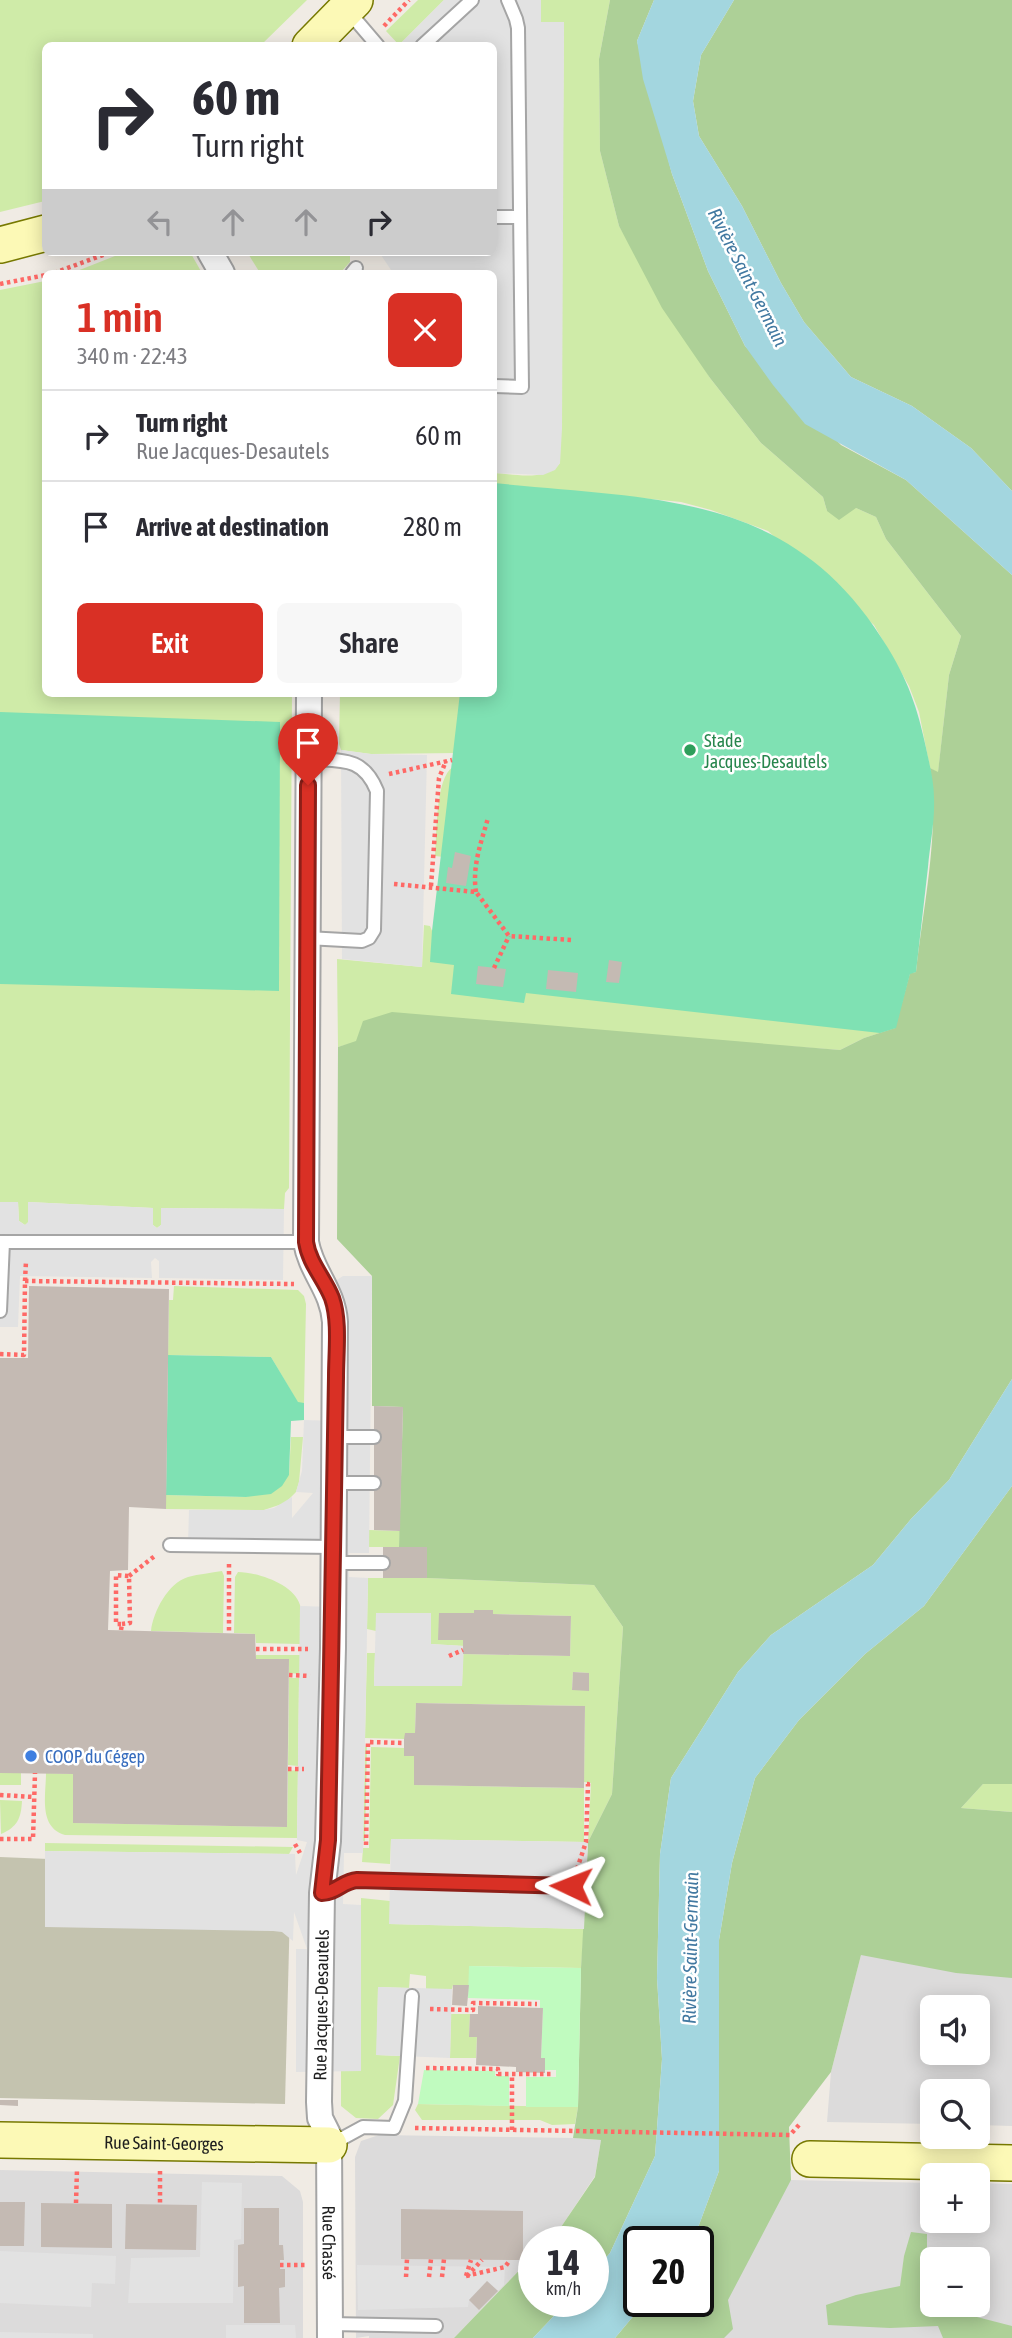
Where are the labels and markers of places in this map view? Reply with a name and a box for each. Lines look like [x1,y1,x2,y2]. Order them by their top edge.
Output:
pin [278,713,338,785]
place label: Stade Jacques-Desautels [704,730,827,772]
marker: Stade Jacques-Desautels [682,742,698,758]
place label: COOP du Cégep [45,1746,145,1767]
marker: COOP du Cégep [23,1748,39,1764]

